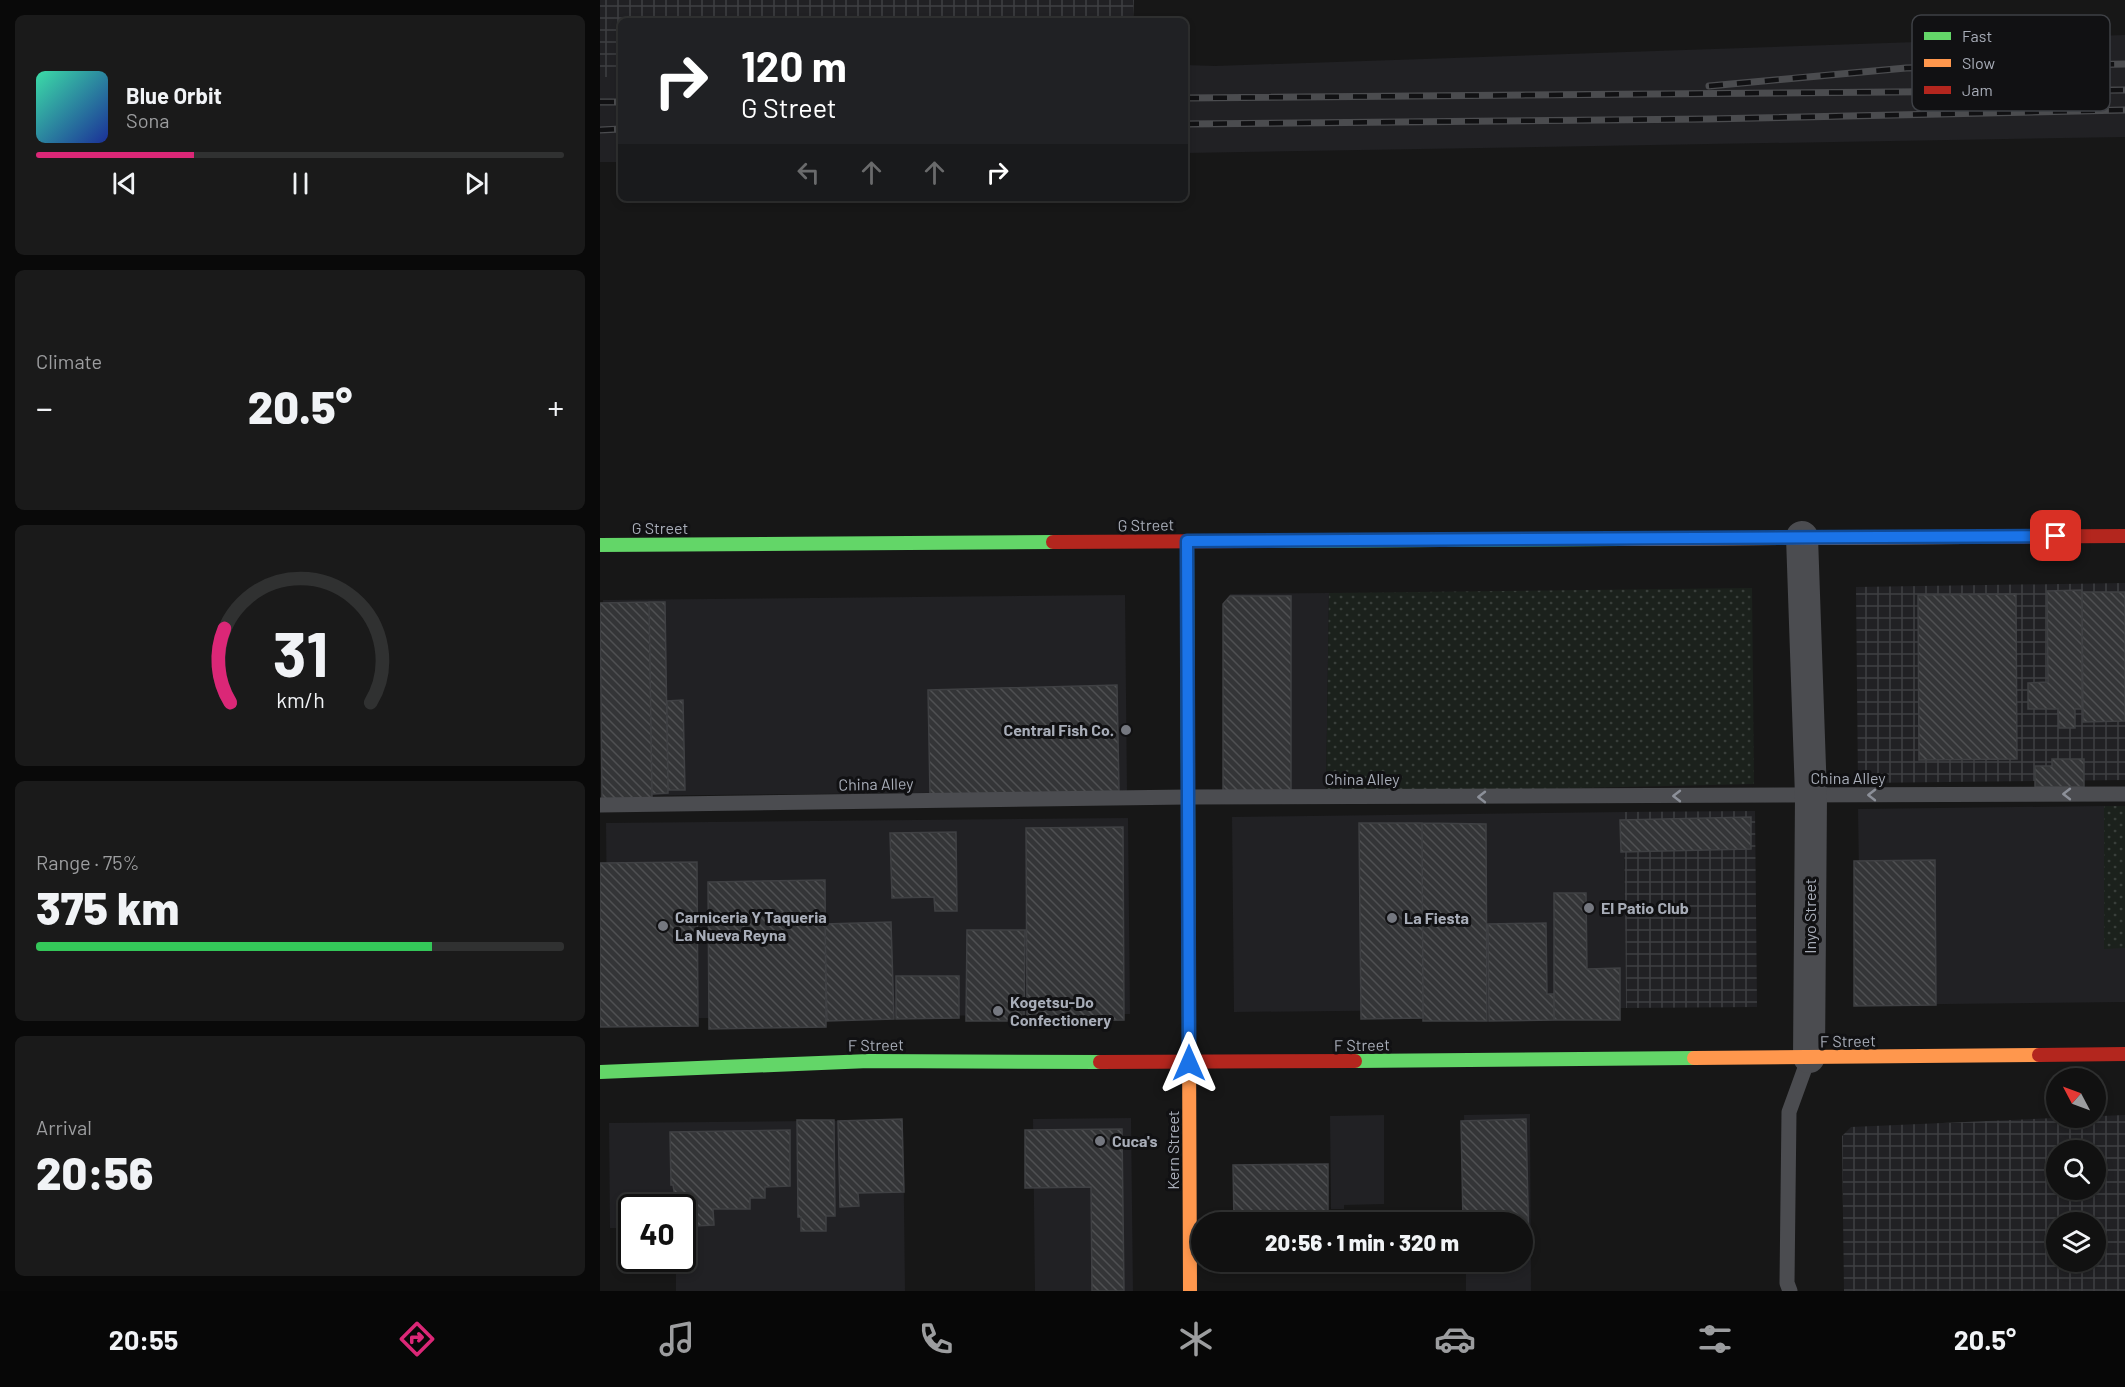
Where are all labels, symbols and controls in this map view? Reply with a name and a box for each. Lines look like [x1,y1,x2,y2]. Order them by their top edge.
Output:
legend [1912,15,2110,111]
text: Fast [1962,26,1992,45]
text: 120 m [741,40,847,90]
icon: right [642,42,720,120]
text: Slow [1962,53,1995,72]
text: Jam [1962,80,1993,99]
text: Blue Orbit [126,82,222,108]
text: G Street [741,91,837,123]
text: Sona [126,108,170,132]
icon: left [792,156,825,189]
icon: ahead [855,156,888,189]
icon: ahead [918,156,951,189]
icon: right [981,156,1014,189]
icon: previous [108,167,141,200]
icon: pause [284,167,317,200]
icon: next [460,167,493,200]
text: Climate [36,349,102,373]
text: 20.5° [248,379,352,433]
text: − [36,387,53,427]
text: + [548,387,564,427]
pin [2030,510,2081,561]
street label: G Street [1117,515,1175,534]
street label: G Street [632,518,688,537]
icon: arrive [2039,519,2072,552]
text: 31 [272,615,328,689]
text: km/h [276,687,324,712]
place label: Central Fish Co. [1003,720,1114,739]
marker: Central Fish Co. [1119,723,1133,737]
street label: China Alley [1810,768,1886,787]
street label: China Alley [1324,769,1400,788]
street label: China Alley [838,773,914,794]
one-way arrow [2062,788,2071,800]
one-way arrow [1867,789,1876,801]
one-way arrow [1477,790,1486,803]
one-way arrow [1672,790,1681,802]
text: Range · 75% [36,850,140,874]
street label: Inyo Street [1800,878,1819,954]
text: 375 km [36,880,179,934]
place label: El Patio Club [1601,898,1689,917]
marker: El Patio Club [1582,901,1596,915]
place label: Carniceria Y Taqueria La Nueva Reyna [675,907,827,944]
place label: La Fiesta [1404,908,1469,927]
marker: La Fiesta [1385,911,1399,925]
marker: Carniceria Y Taqueria La Nueva Reyna [656,919,670,933]
place label: Kogetsu-Do Confectionery [1010,992,1111,1029]
marker: Kogetsu-Do Confectionery [991,1004,1005,1018]
position arrow [1157,1031,1221,1095]
street label: F Street [1820,1031,1876,1050]
street label: F Street [848,1035,904,1054]
street label: F Street [1334,1035,1390,1054]
north arrow [2046,1068,2106,1128]
map controls [2046,1068,2106,1272]
street label: Kern Street [1163,1110,1182,1190]
text: Arrival [36,1115,92,1139]
place label: Cuca's [1112,1131,1157,1150]
marker: Cuca's [1093,1134,1107,1148]
button: search [2046,1140,2106,1200]
text: 20:56 [36,1145,153,1199]
speed limit sign: 40 [618,1194,696,1272]
button: layers [2046,1212,2106,1272]
text: 20:56 · 1 min · 320 m [1265,1229,1459,1255]
icon: directions [396,1318,438,1360]
icon: music [656,1318,698,1360]
icon: phone [915,1318,957,1360]
icon: climate [1175,1318,1217,1360]
icon: car [1434,1318,1476,1360]
icon: filters [1694,1318,1736,1360]
text: 20:55 [109,1323,178,1355]
text: 20.5° [1954,1323,2016,1355]

